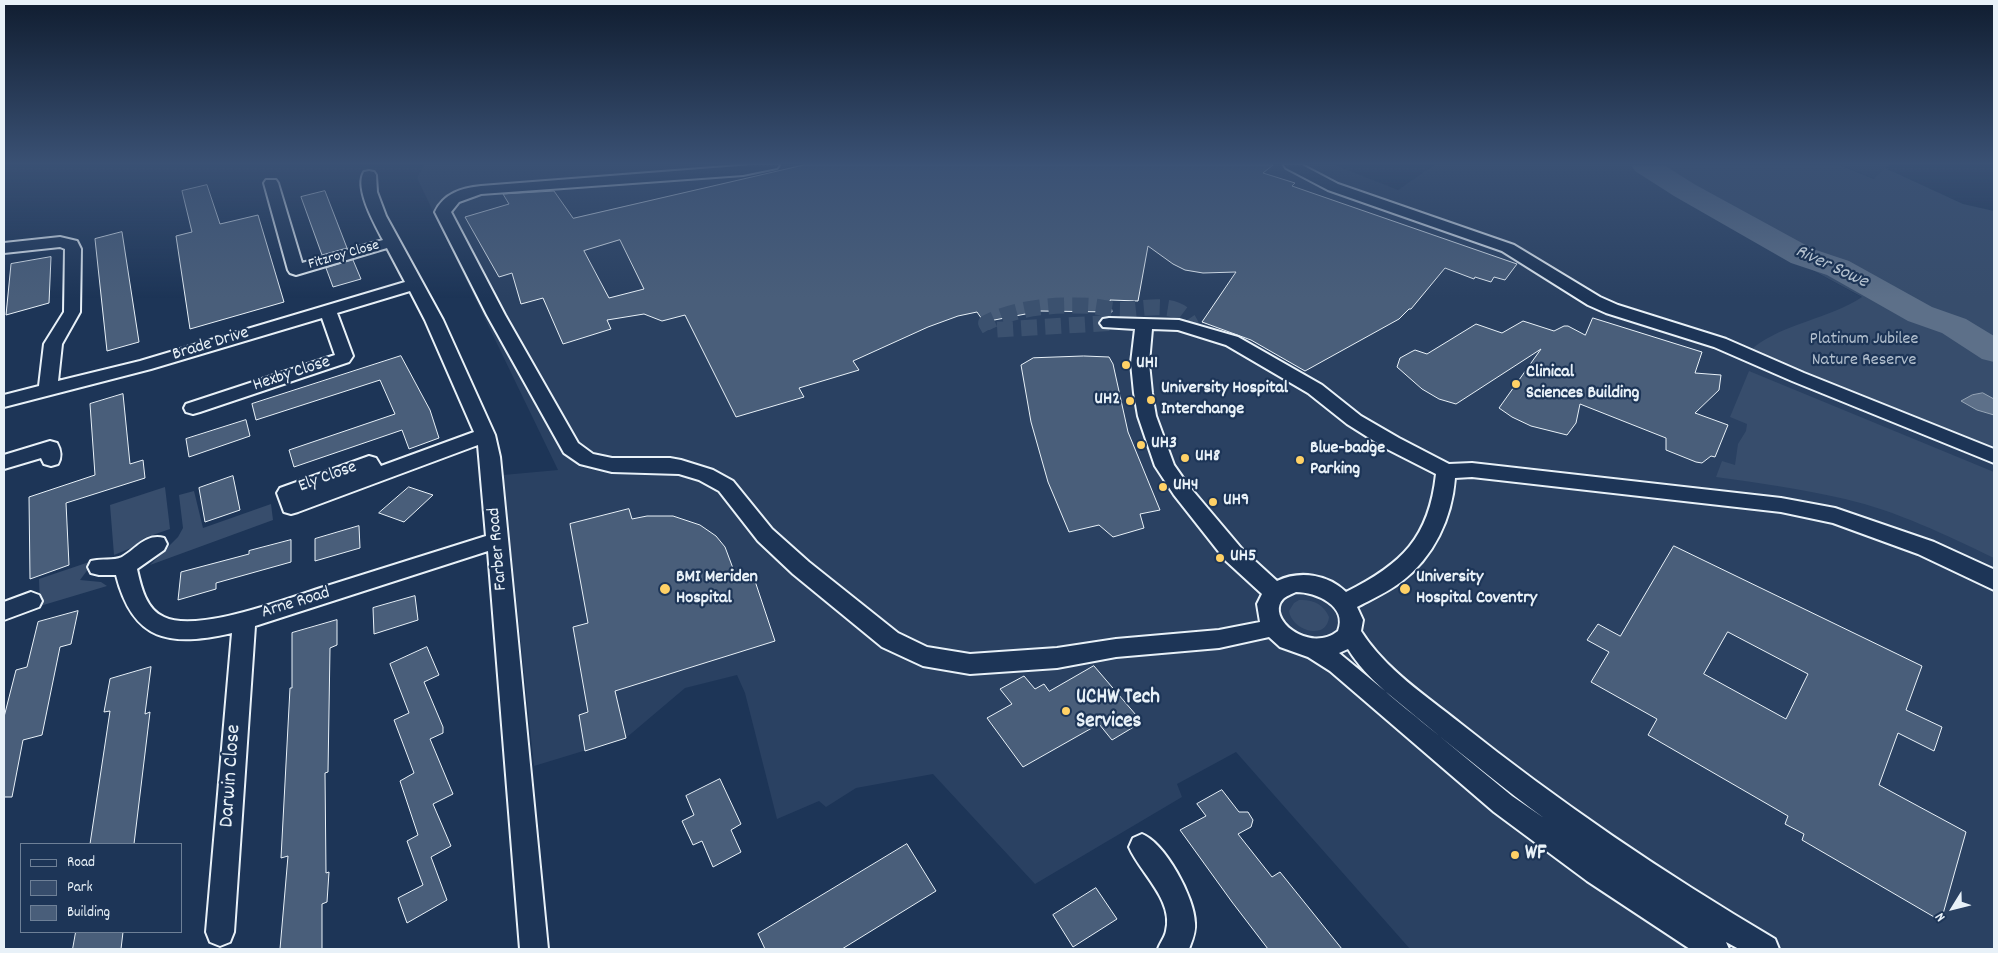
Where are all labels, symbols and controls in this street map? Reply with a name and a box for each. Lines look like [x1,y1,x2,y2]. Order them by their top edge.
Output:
street label: Fitzroy Close [306,237,382,275]
water label: River Sowe [1791,241,1871,295]
street label: Brade Drive [170,323,252,367]
park label: Platinum Jubilee Nature Reserve [1810,330,1918,372]
street label: Hexby Close [251,352,333,398]
place label: UH1 [1136,354,1158,376]
marker: UH1 [1120,359,1132,371]
place label: Clinical Sciences Building [1526,363,1639,406]
marker: Clinical Sciences Building [1510,378,1522,390]
place label: University Hospital Interchange [1161,379,1288,422]
place label: UH2 [1094,390,1120,412]
marker: University Hospital Interchange [1145,394,1157,406]
marker: UH2 [1124,395,1136,407]
place label: UH3 [1151,434,1177,456]
marker: UH3 [1135,439,1147,451]
place label: Blue-badge Parking [1310,439,1385,482]
place label: UH8 [1195,447,1220,469]
marker: UH8 [1179,452,1191,464]
marker: Blue-badge Parking [1294,454,1306,466]
street label: Ely Close [296,457,360,499]
place label: UH4 [1173,476,1198,498]
marker: UH4 [1157,481,1169,493]
place label: UH9 [1223,491,1249,513]
marker: UH9 [1207,496,1219,508]
street label: Farber Road [485,507,513,591]
place label: UH5 [1230,547,1256,569]
marker: UH5 [1214,552,1226,564]
place label: BMI Meriden Hospital [676,568,758,610]
place label: University Hospital Coventry [1416,568,1537,610]
marker: BMI Meriden Hospital [658,582,672,596]
marker: University Hospital Coventry [1398,582,1412,596]
street label: Arne Road [259,583,333,625]
place label: UCHW Tech Services [1076,686,1160,736]
marker: UCHW Tech Services [1060,705,1072,717]
street label: Darwin Close [216,724,248,828]
place label: WF [1525,842,1546,868]
legend [20,843,182,933]
marker: WF [1509,849,1521,861]
text: Road [67,852,95,874]
text: Park [67,877,93,899]
north arrow [1928,883,1978,933]
text: Building [67,902,110,924]
text: N [1931,908,1951,926]

